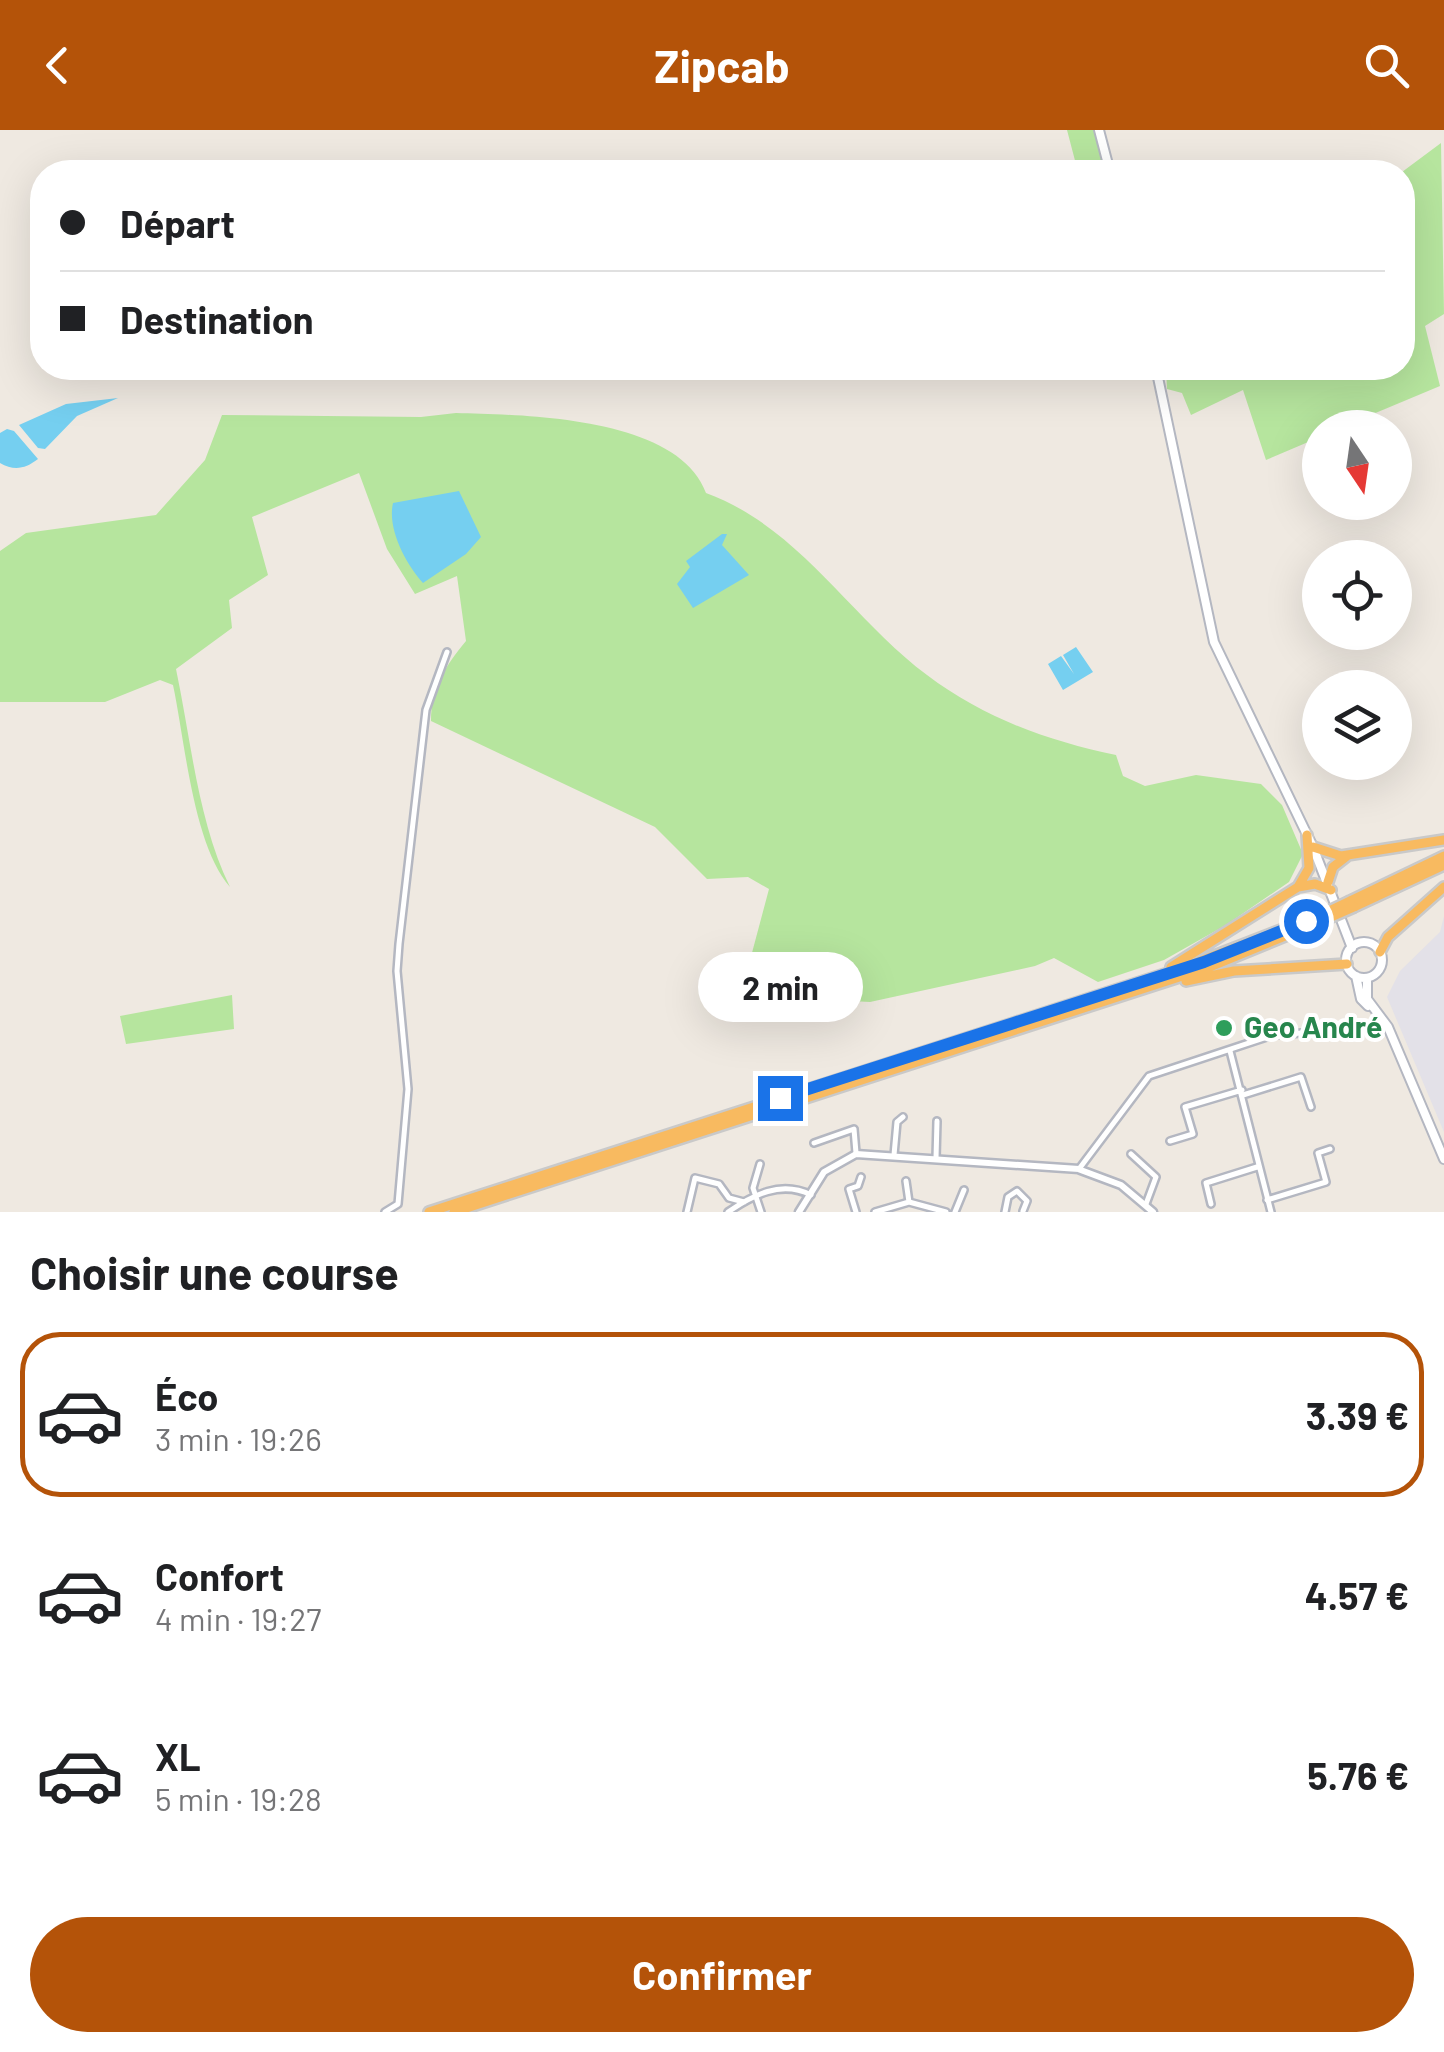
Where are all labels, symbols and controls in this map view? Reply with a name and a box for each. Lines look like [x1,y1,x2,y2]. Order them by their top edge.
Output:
icon: back [30,38,85,93]
text: Zipcab [654,38,790,92]
icon: search [1359,38,1414,93]
text: Départ [120,200,235,246]
text: Destination [120,296,314,342]
north arrow [1302,410,1412,520]
map controls [1302,410,1412,780]
button: locate [1302,540,1412,650]
button: layers [1302,670,1412,780]
route start [1284,899,1329,944]
callout: 2 min [698,953,862,1023]
text: 2 min [742,968,819,1006]
place label: Geo André [1244,1008,1382,1044]
marker: Geo André [1213,1017,1235,1039]
route end [758,1076,803,1121]
text: Choisir une course [30,1245,399,1299]
icon: car [35,1370,125,1460]
text: Éco [155,1373,219,1419]
text: 3.39 € [1306,1392,1409,1438]
text: 3 min · 19:26 [155,1419,322,1457]
icon: car [35,1550,125,1640]
text: Confort [155,1553,284,1599]
text: 4.57 € [1305,1572,1409,1618]
text: 4 min · 19:27 [155,1599,321,1637]
icon: car [35,1730,125,1820]
text: XL [155,1733,201,1779]
text: 5.76 € [1307,1752,1409,1798]
text: 5 min · 19:28 [155,1779,322,1817]
button: Confirmer [30,1917,1414,2032]

